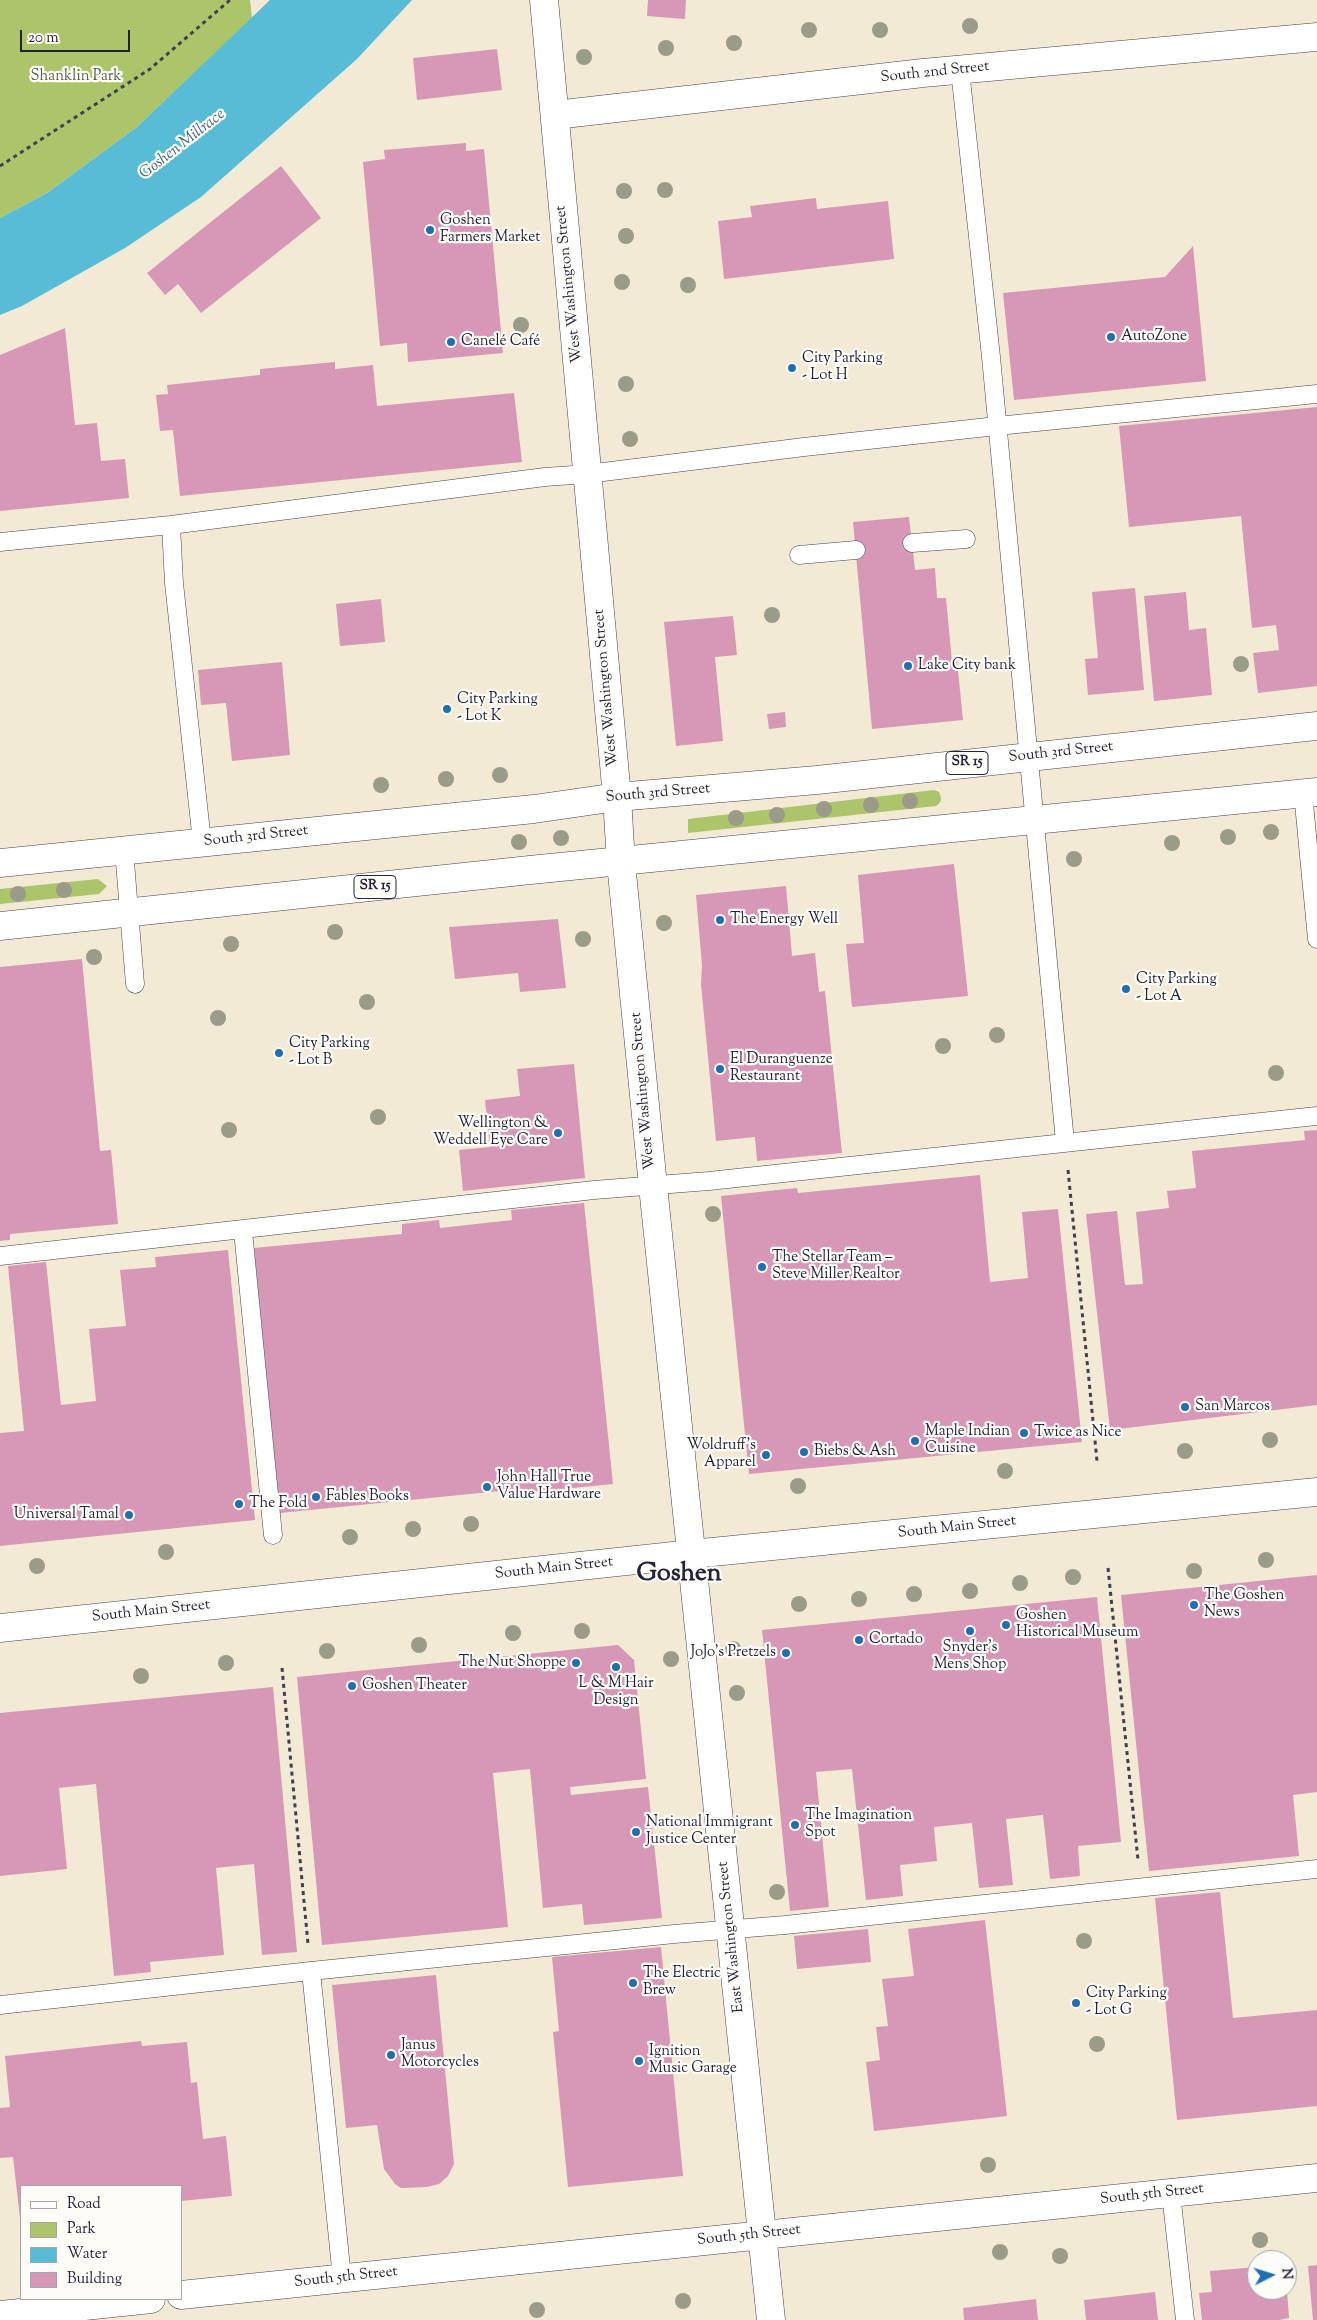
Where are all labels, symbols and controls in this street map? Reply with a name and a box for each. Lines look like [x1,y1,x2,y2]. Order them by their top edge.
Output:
scale bar [22,20,132,52]
text: 20 m [28,28,59,49]
street label: South 2nd Street [880,58,990,88]
park label: Shanklin Park [31,68,121,86]
water label: Goshen Millrace [136,106,230,184]
street label: West Washington Street [553,204,587,364]
place label: Goshen Farmers Market [440,212,540,247]
marker: Goshen Farmers Market [424,224,436,236]
place label: AutoZone [1121,328,1187,346]
marker: AutoZone [1105,331,1117,343]
place label: Canelé Café [461,333,540,351]
marker: Canelé Café [445,336,457,348]
place label: City Parking - Lot H [802,350,883,385]
marker: City Parking - Lot H [786,362,798,374]
street label: West Washington Street [591,608,623,768]
place label: Lake City bank [918,657,1016,675]
marker: Lake City bank [902,660,914,672]
place label: City Parking - Lot K [457,691,538,726]
marker: City Parking - Lot K [441,703,453,715]
street label: South 3rd Street [1008,739,1114,767]
road number: SR 15 [946,751,988,774]
street label: South 3rd Street [605,780,711,808]
street label: South 3rd Street [203,823,309,851]
road number: SR 15 [354,876,396,899]
place label: The Energy Well [730,911,838,929]
marker: The Energy Well [714,914,726,926]
place label: City Parking - Lot A [1136,971,1217,1006]
marker: City Parking - Lot A [1120,983,1132,995]
street label: West Washington Street [628,1011,660,1171]
place label: City Parking - Lot B [289,1035,370,1070]
marker: City Parking - Lot B [273,1047,285,1059]
place label: El Duranguenze Restaurant [730,1051,833,1086]
marker: El Duranguenze Restaurant [714,1063,726,1075]
place label: Wellington & Weddell Eye Care [433,1115,548,1150]
marker: Wellington & Weddell Eye Care [552,1127,564,1139]
place label: The Stellar Team – Steve Miller Realtor [772,1249,900,1284]
marker: The Stellar Team – Steve Miller Realtor [756,1261,768,1273]
place label: San Marcos [1195,1398,1270,1416]
marker: San Marcos [1179,1401,1191,1413]
place label: Maple Indian Cuisine [925,1423,1010,1458]
place label: Twice as Nice [1034,1424,1121,1442]
marker: Twice as Nice [1018,1427,1030,1439]
marker: Maple Indian Cuisine [909,1435,921,1447]
place label: Woldruff's Apparel [686,1437,756,1472]
place label: Biebs & Ash [814,1443,896,1461]
marker: Biebs & Ash [798,1446,810,1458]
marker: Woldruff's Apparel [760,1449,772,1461]
place label: John Hall True Value Hardware [497,1469,601,1504]
marker: John Hall True Value Hardware [481,1481,493,1493]
place label: Fables Books [326,1488,409,1506]
marker: Fables Books [310,1491,322,1503]
place label: The Fold [249,1495,307,1513]
marker: The Fold [233,1498,245,1510]
place label: Universal Tamal [14,1506,119,1524]
marker: Universal Tamal [123,1509,135,1521]
street label: South Main Street [897,1513,1017,1543]
street label: South Main Street [494,1554,614,1584]
district label: Goshen [637,1561,721,1591]
place label: The Goshen News [1204,1587,1284,1622]
street label: South Main Street [91,1597,211,1627]
marker: The Goshen News [1188,1599,1200,1611]
place label: Goshen Historical Museum [1016,1607,1138,1642]
marker: Goshen Historical Museum [1000,1619,1012,1631]
marker: Snyder's Mens Shop [964,1625,976,1637]
place label: Cortado [869,1631,923,1649]
marker: Cortado [853,1634,865,1646]
place label: Snyder's Mens Shop [934,1639,1006,1674]
place label: JoJo's Pretzels [691,1644,776,1662]
marker: JoJo's Pretzels [780,1647,792,1659]
place label: The Nut Shoppe [459,1654,566,1672]
marker: The Nut Shoppe [570,1657,582,1669]
marker: L & M Hair Design [610,1661,622,1673]
place label: L & M Hair Design [578,1675,654,1710]
place label: Goshen Theater [362,1677,467,1695]
marker: Goshen Theater [346,1680,358,1692]
place label: The Imagination Spot [805,1807,912,1842]
place label: National Immigrant Justice Center [646,1814,773,1849]
marker: The Imagination Spot [789,1819,801,1831]
marker: National Immigrant Justice Center [630,1826,642,1838]
street label: East Washington Street [715,1860,749,2014]
place label: The Electric Brew [643,1965,721,2000]
marker: The Electric Brew [627,1977,639,1989]
place label: City Parking - Lot G [1086,1985,1167,2020]
marker: City Parking - Lot G [1070,1997,1082,2009]
place label: Janus Motorcycles [401,2037,479,2072]
place label: Ignition Music Garage [649,2043,737,2078]
marker: Janus Motorcycles [385,2049,397,2061]
marker: Ignition Music Garage [633,2055,645,2067]
street label: South 5th Street [1099,2181,1205,2209]
legend [20,2185,182,2300]
text: Road [67,2194,101,2215]
text: Park [67,2219,96,2240]
street label: South 5th Street [696,2222,802,2250]
text: Water [67,2244,107,2265]
north arrow [1247,2250,1297,2300]
street label: South 5th Street [293,2264,399,2292]
text: N [1275,2267,1296,2280]
text: Building [67,2269,122,2290]

